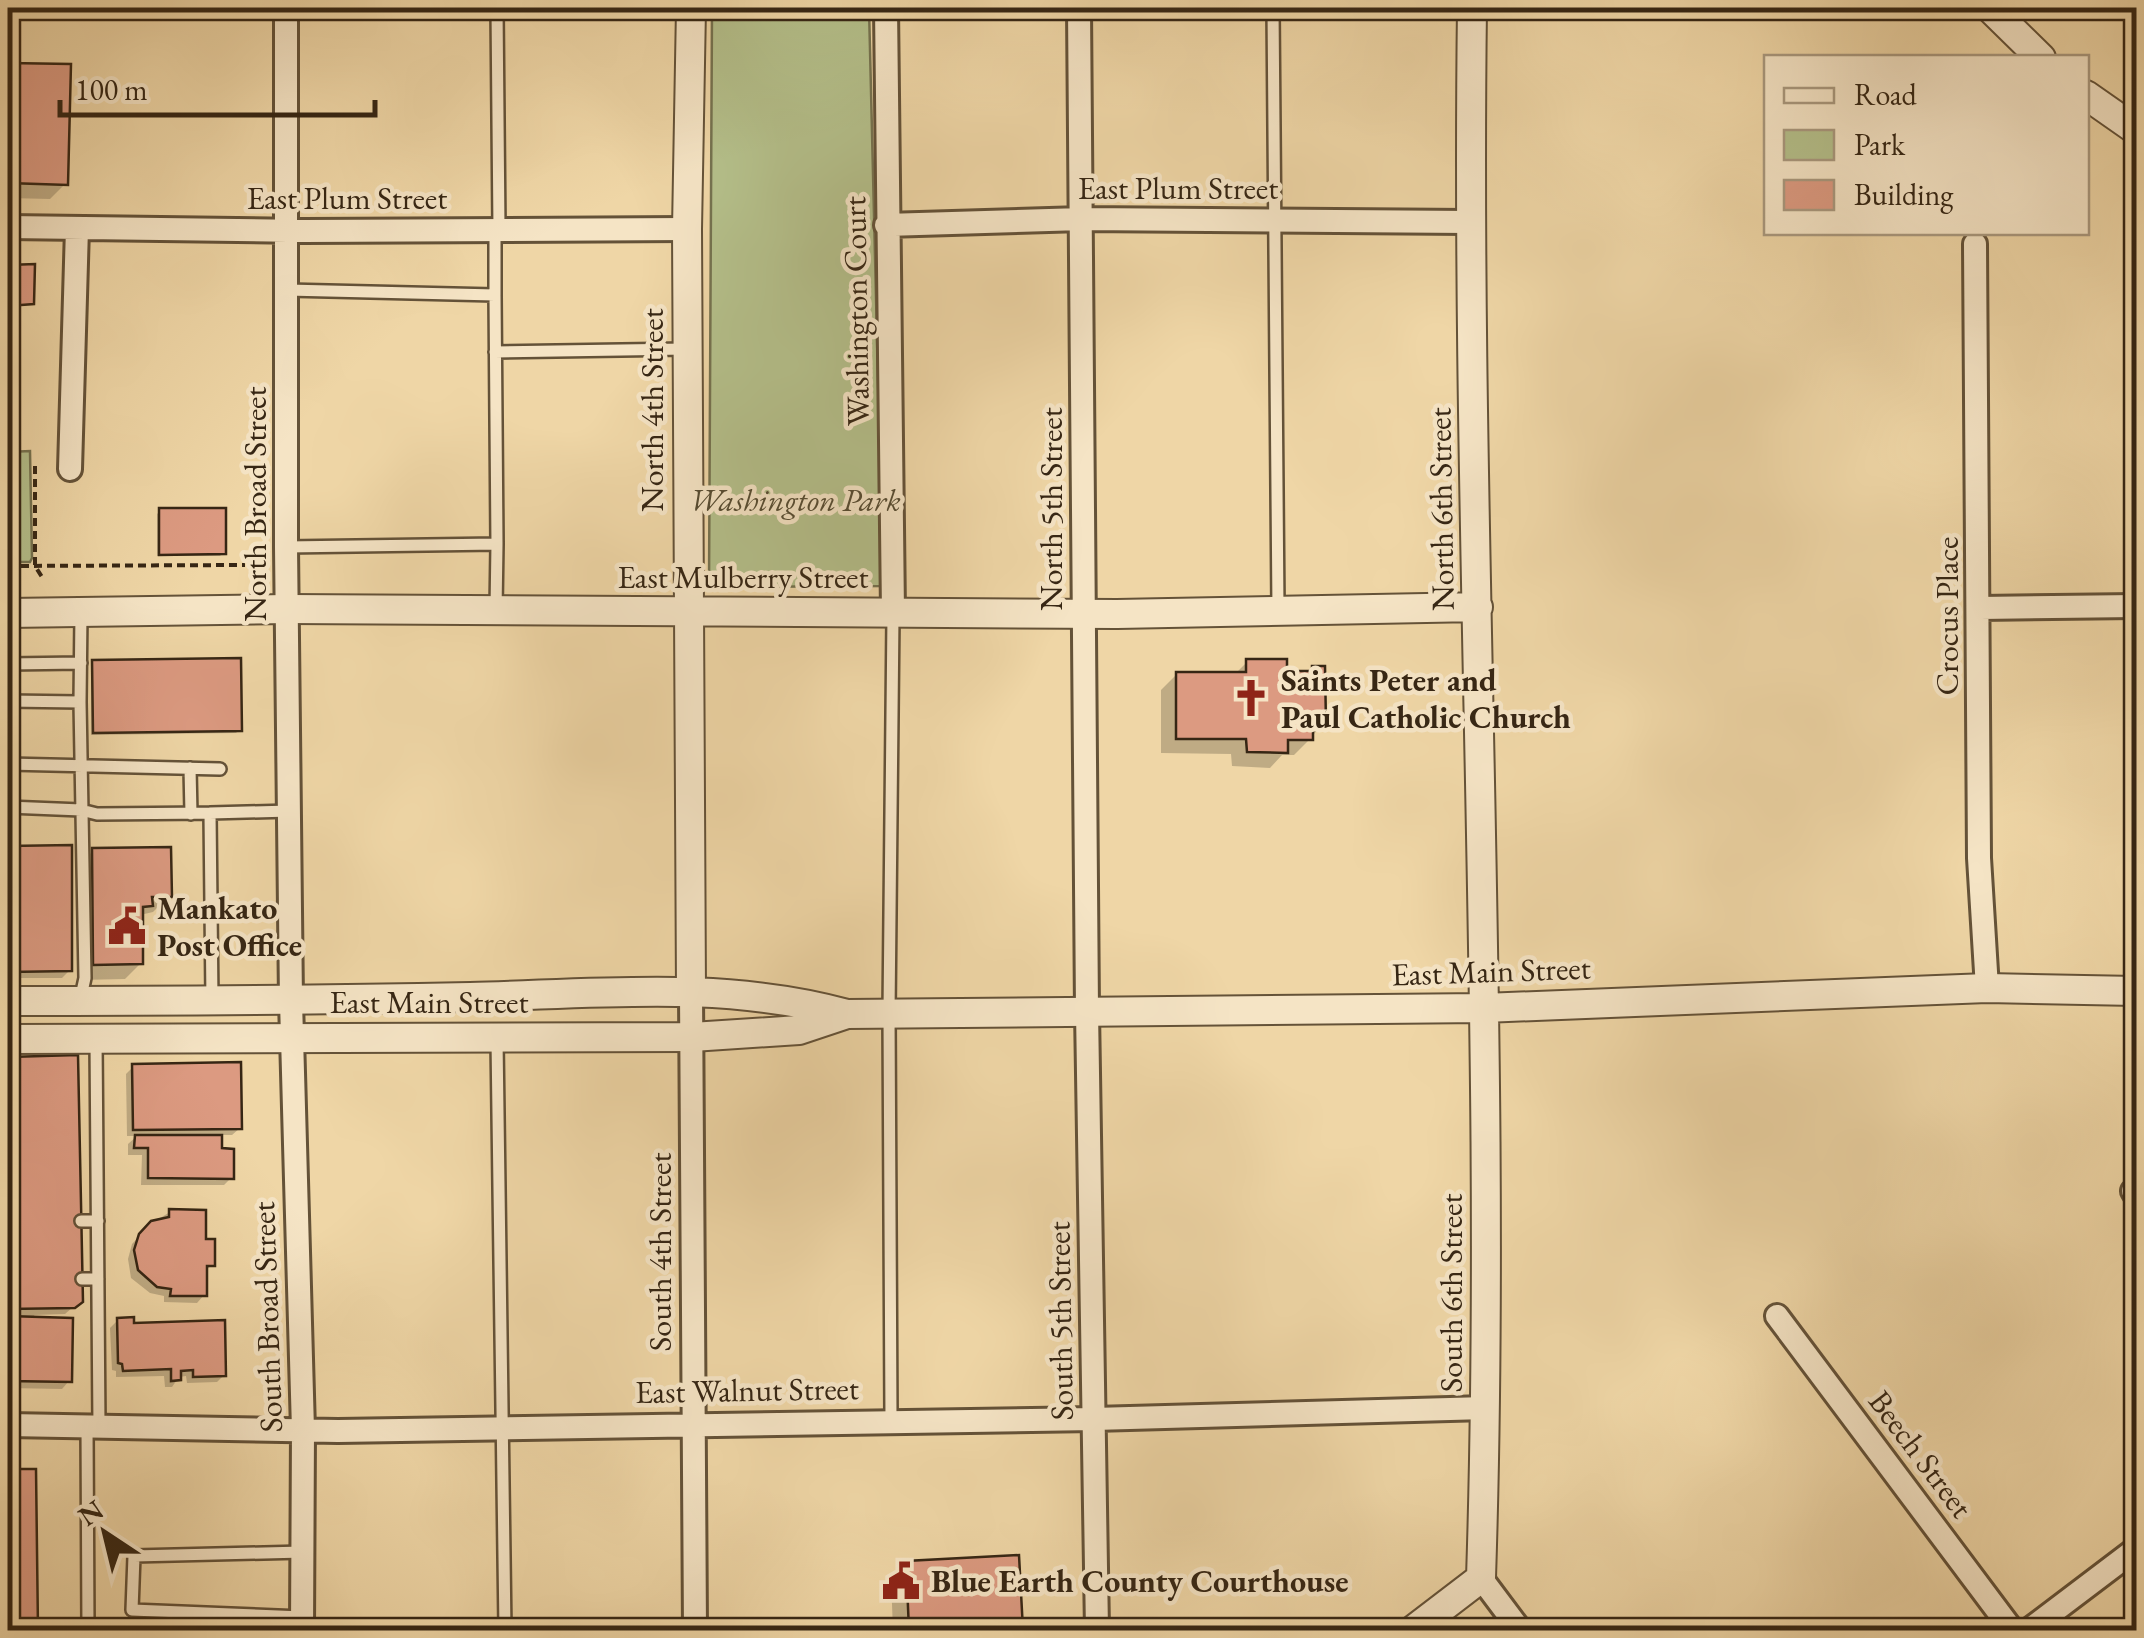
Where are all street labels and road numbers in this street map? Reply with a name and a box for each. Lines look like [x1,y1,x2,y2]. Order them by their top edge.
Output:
street label: East Plum Street [1078,167,1278,209]
street label: East Plum Street [247,177,447,219]
street label: Washington Court [833,196,879,426]
street label: North 4th Street [631,308,673,512]
street label: North Broad Street [234,386,276,622]
street label: North 5th Street [1030,407,1072,611]
street label: North 6th Street [1418,407,1464,611]
street label: Crocus Place [1926,537,1968,695]
street label: East Mulberry Street [617,556,869,598]
street label: East Main Street [1391,947,1591,995]
street label: East Main Street [329,981,529,1023]
street label: South 4th Street [639,1152,681,1352]
street label: South 6th Street [1430,1193,1472,1393]
street label: South Broad Street [242,1201,292,1433]
street label: South 5th Street [1037,1221,1083,1421]
street label: East Walnut Street [635,1367,859,1413]
street label: Beech Street [1859,1382,1983,1526]

